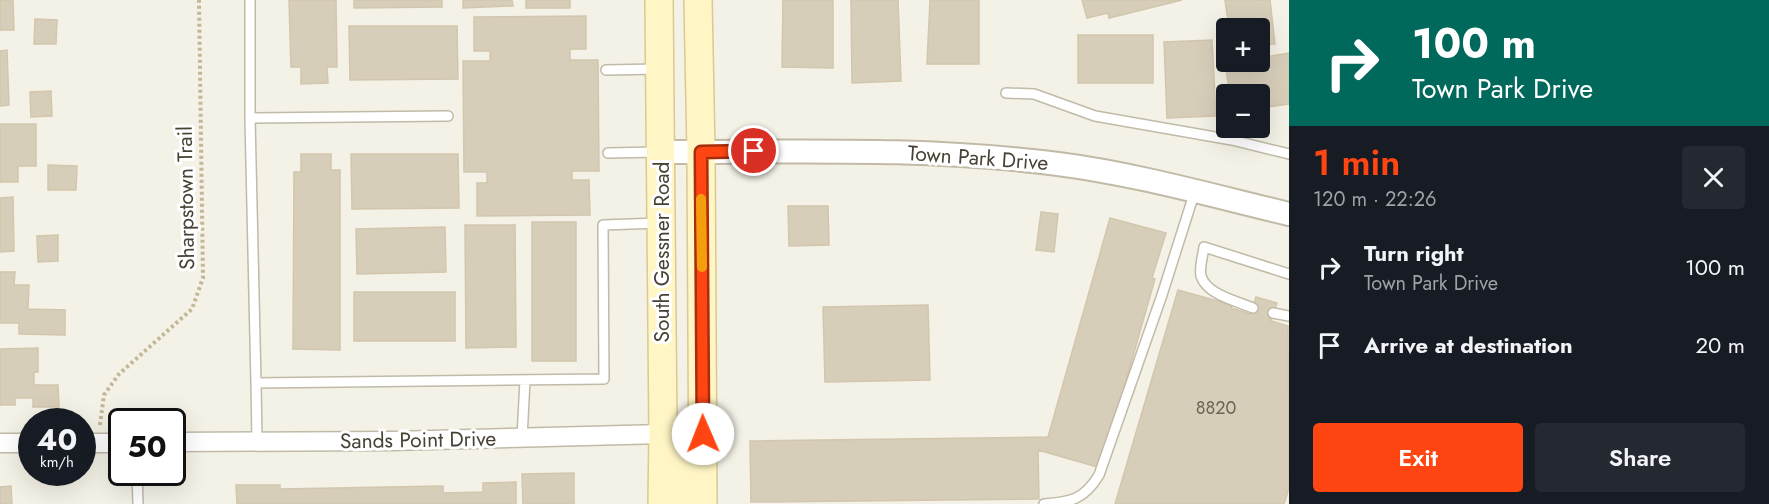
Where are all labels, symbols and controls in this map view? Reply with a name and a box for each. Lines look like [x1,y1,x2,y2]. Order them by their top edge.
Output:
text: 100 m [1412,13,1536,74]
map controls [1216,18,1270,138]
button: + [1216,18,1270,72]
icon: right [1313,24,1391,102]
text: Town Park Drive [1412,69,1593,108]
button: − [1216,84,1270,138]
pin [728,125,779,176]
street label: Sharpstown Trail [170,126,202,270]
icon: arrive [737,134,770,167]
text: 1 min [1313,136,1400,188]
street label: Town Park Drive [907,138,1049,178]
button: close [1682,146,1745,209]
street label: South Gessner Road [647,161,677,343]
text: 120 m · 22:26 [1313,185,1437,214]
text: Turn right [1364,237,1464,269]
icon: right [1313,251,1346,284]
text: 100 m [1685,251,1745,283]
text: Town Park Drive [1364,269,1498,298]
icon: arrive [1313,329,1346,362]
text: Arrive at destination [1364,329,1573,361]
text: 20 m [1696,329,1745,361]
house number: 8820 [1196,395,1237,421]
position arrow [671,402,735,466]
speed limit sign: 50 [108,408,186,486]
text: 40 [37,418,77,461]
button: Exit [1313,423,1523,492]
button: Share [1535,423,1745,492]
street label: Sands Point Drive [340,424,497,456]
text: km/h [40,451,74,473]

